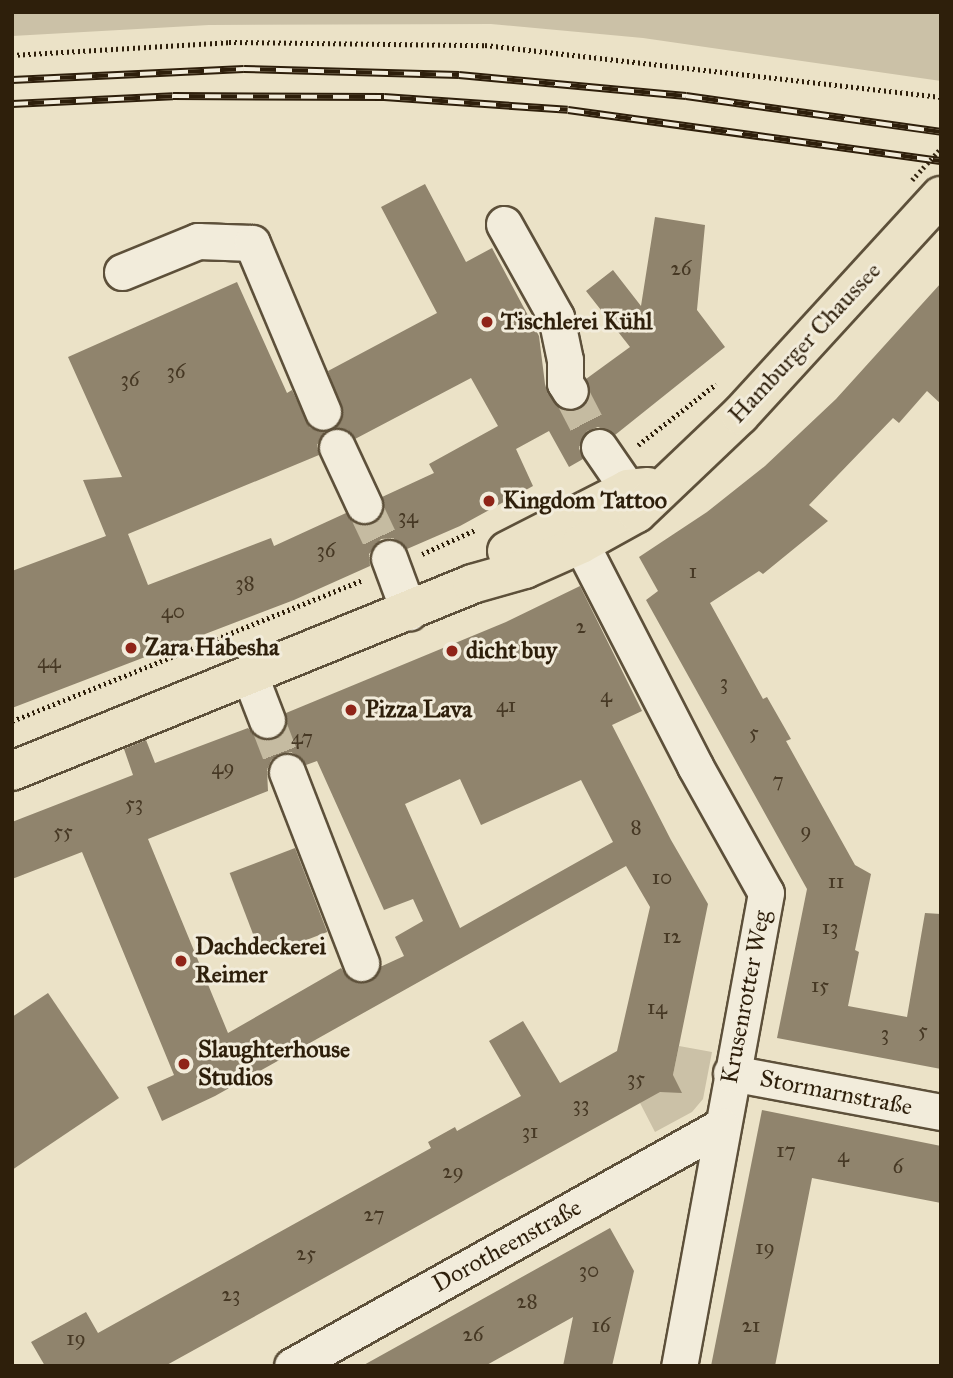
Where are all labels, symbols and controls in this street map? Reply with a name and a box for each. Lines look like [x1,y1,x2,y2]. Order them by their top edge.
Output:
house number: 26 [670,255,692,281]
street label: Hamburger Chaussee [723,256,887,430]
place label: Tischlerei Kühl [501,308,653,336]
marker: Tischlerei Kühl [479,314,495,330]
house number: 36 [166,358,186,384]
house number: 36 [120,366,140,392]
place label: Kingdom Tattoo [503,487,667,515]
marker: Kingdom Tattoo [481,493,497,509]
house number: 34 [398,503,418,529]
house number: 36 [316,537,336,563]
house number: 1 [689,558,697,584]
house number: 38 [235,570,255,596]
house number: 40 [161,598,185,624]
house number: 2 [576,613,586,639]
place label: Zara Habesha [145,634,279,662]
place label: dicht buy [466,637,557,665]
marker: Zara Habesha [123,640,139,656]
marker: dicht buy [444,643,460,659]
house number: 44 [37,648,61,674]
house number: 3 [720,669,728,695]
house number: 4 [600,682,612,708]
house number: 41 [496,692,516,718]
place label: Pizza Lava [365,696,472,724]
marker: Pizza Lava [343,702,359,718]
house number: 5 [749,719,759,745]
house number: 47 [291,724,313,750]
house number: 49 [212,754,234,780]
house number: 7 [772,767,784,793]
house number: 53 [125,790,143,816]
house number: 8 [630,814,642,840]
house number: 9 [800,817,812,843]
house number: 55 [53,818,73,844]
house number: 10 [652,864,672,890]
house number: 11 [828,868,844,894]
street label: Krusenrotter Weg [715,908,777,1086]
house number: 13 [822,914,838,940]
house number: 12 [663,923,681,949]
place label: Dachdeckerei Reimer [195,933,326,989]
marker: Dachdeckerei Reimer [173,953,189,969]
house number: 15 [811,972,829,998]
house number: 14 [647,994,667,1020]
house number: 5 [918,1017,928,1043]
house number: 3 [881,1020,889,1046]
place label: Slaughterhouse Studios [198,1036,350,1092]
marker: Slaughterhouse Studios [176,1056,192,1072]
street label: Stormarnstraße [757,1064,915,1122]
house number: 35 [627,1065,645,1091]
house number: 33 [573,1091,589,1117]
house number: 31 [522,1118,538,1144]
house number: 17 [776,1137,796,1163]
house number: 4 [837,1142,849,1168]
house number: 6 [893,1153,903,1179]
house number: 29 [442,1158,464,1184]
street label: Dorotheenstraße [427,1193,587,1299]
house number: 27 [364,1201,384,1227]
house number: 19 [755,1234,775,1260]
house number: 25 [296,1240,316,1266]
house number: 30 [579,1257,599,1283]
house number: 23 [222,1281,240,1307]
house number: 28 [516,1288,538,1314]
house number: 16 [591,1312,611,1338]
house number: 21 [742,1312,760,1338]
house number: 26 [462,1321,484,1347]
house number: 19 [66,1325,86,1351]

